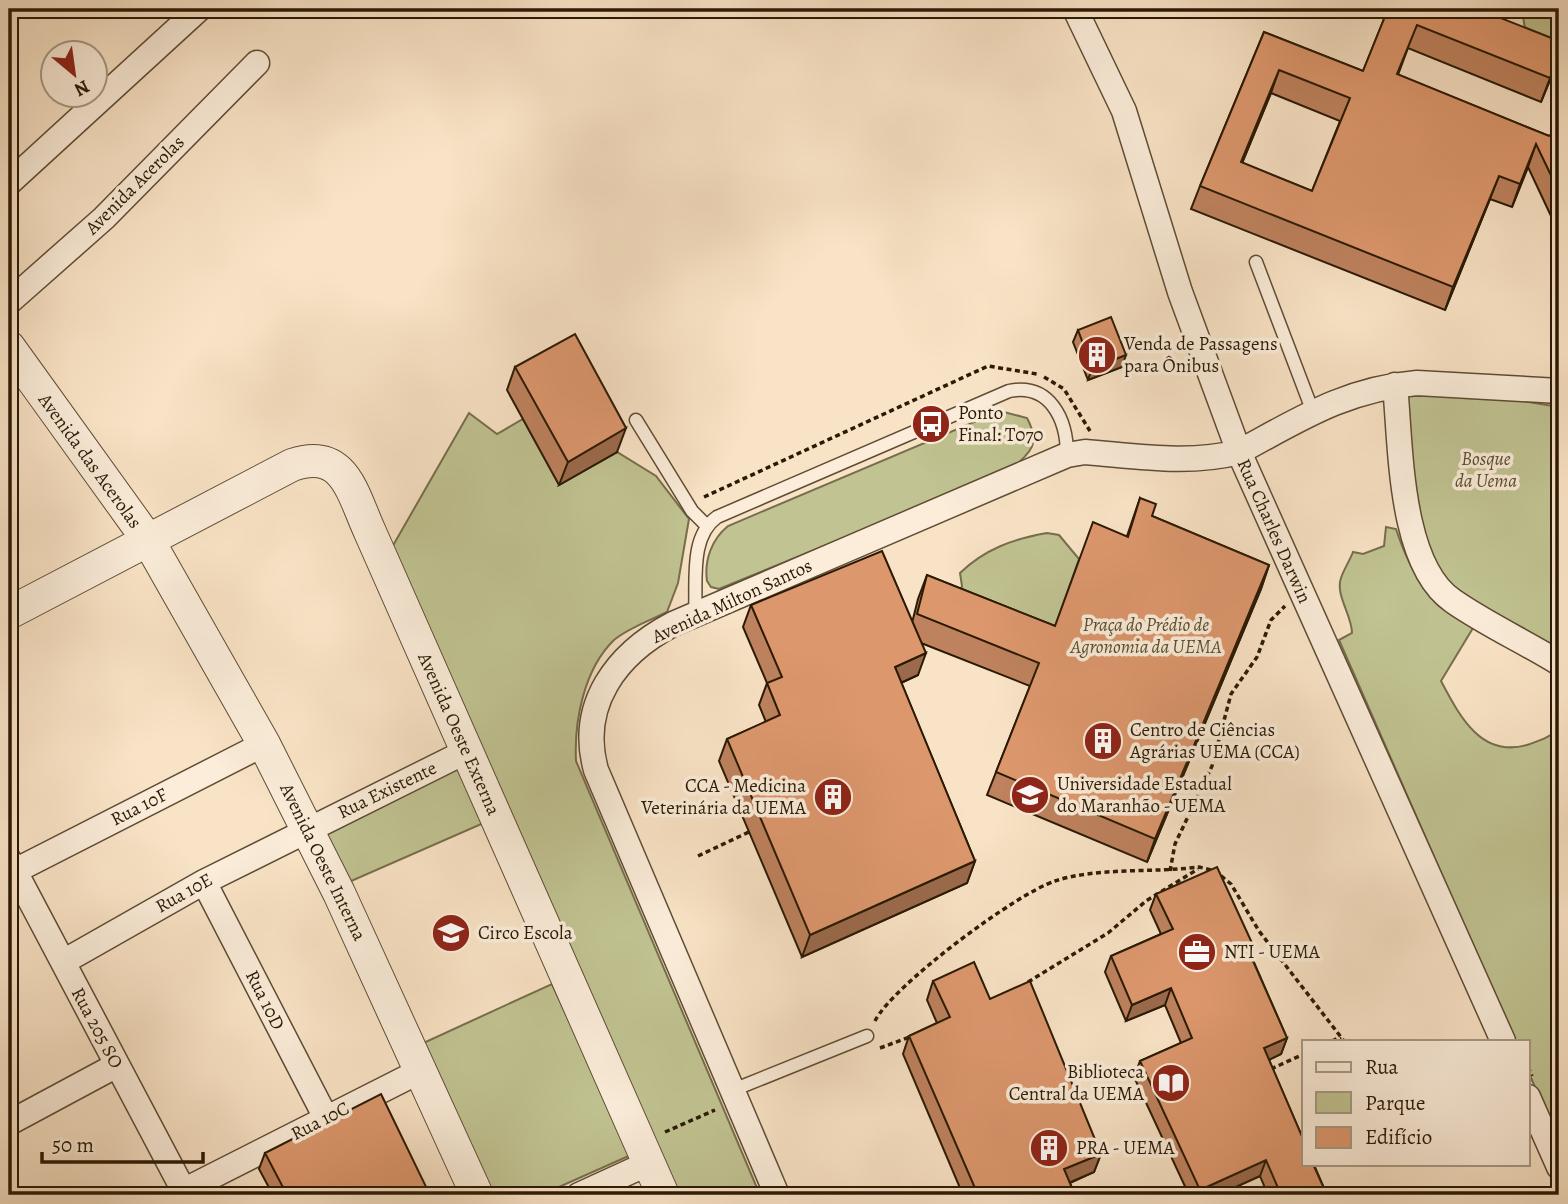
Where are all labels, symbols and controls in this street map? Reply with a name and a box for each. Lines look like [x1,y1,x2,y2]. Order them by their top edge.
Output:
north arrow [38,38,108,108]
text: N [69,73,94,103]
street label: Avenida Acerolas [79,130,190,241]
place label: Venda de Passagens para Ônibus [1123,331,1278,379]
building icon: Venda de Passagens para Ônibus [1076,334,1118,376]
street label: Avenida das Acerolas [32,387,148,534]
place label: Ponto Final: T070 [958,400,1044,448]
bus stop icon: Ponto Final: T070 [910,403,952,445]
park label: Bosque da Uema [1455,446,1517,494]
street label: Rua Charles Darwin [1230,455,1318,607]
street label: Avenida Milton Santos [647,552,816,650]
park label: Praça do Prédio de Agronomia da UEMA [1069,612,1222,660]
street label: Avenida Oeste Externa [411,648,507,820]
place label: Centro de Ciências Agrárias UEMA (CCA) [1129,717,1300,765]
building icon: Centro de Ciências Agrárias UEMA (CCA) [1082,720,1124,762]
street label: Rua Existente [333,755,441,825]
place label: Universidade Estadual do Maranhão - UEMA [1057,771,1232,819]
place label: CCA - Medicina Veterinária da UEMA [640,773,807,821]
school or university icon: Universidade Estadual do Maranhão - UEMA [1009,774,1051,816]
building icon: CCA - Medicina Veterinária da UEMA [812,776,854,818]
street label: Avenida Oeste Interna [273,778,372,945]
street label: Rua 10F [106,782,172,832]
street label: Rua 10E [151,867,217,919]
school or university icon: Circo Escola [430,912,472,954]
place label: Circo Escola [478,920,573,946]
office icon: NTI - UEMA [1176,931,1218,973]
place label: NTI - UEMA [1224,939,1321,965]
street label: Rua 10D [239,966,291,1034]
street label: Rua 205 SO [65,983,129,1073]
legend [1302,1040,1530,1166]
text: Rua [1365,1053,1399,1081]
place label: Biblioteca Central da UEMA [1009,1059,1145,1107]
library icon: Biblioteca Central da UEMA [1150,1062,1192,1104]
text: Parque [1365,1089,1425,1117]
street label: Rua 10C [286,1095,354,1147]
scale bar [42,1120,203,1164]
text: Edifício [1365,1123,1432,1151]
building icon: PRA - UEMA [1028,1127,1070,1169]
text: 50 m [52,1131,94,1159]
place label: PRA - UEMA [1076,1135,1175,1161]

